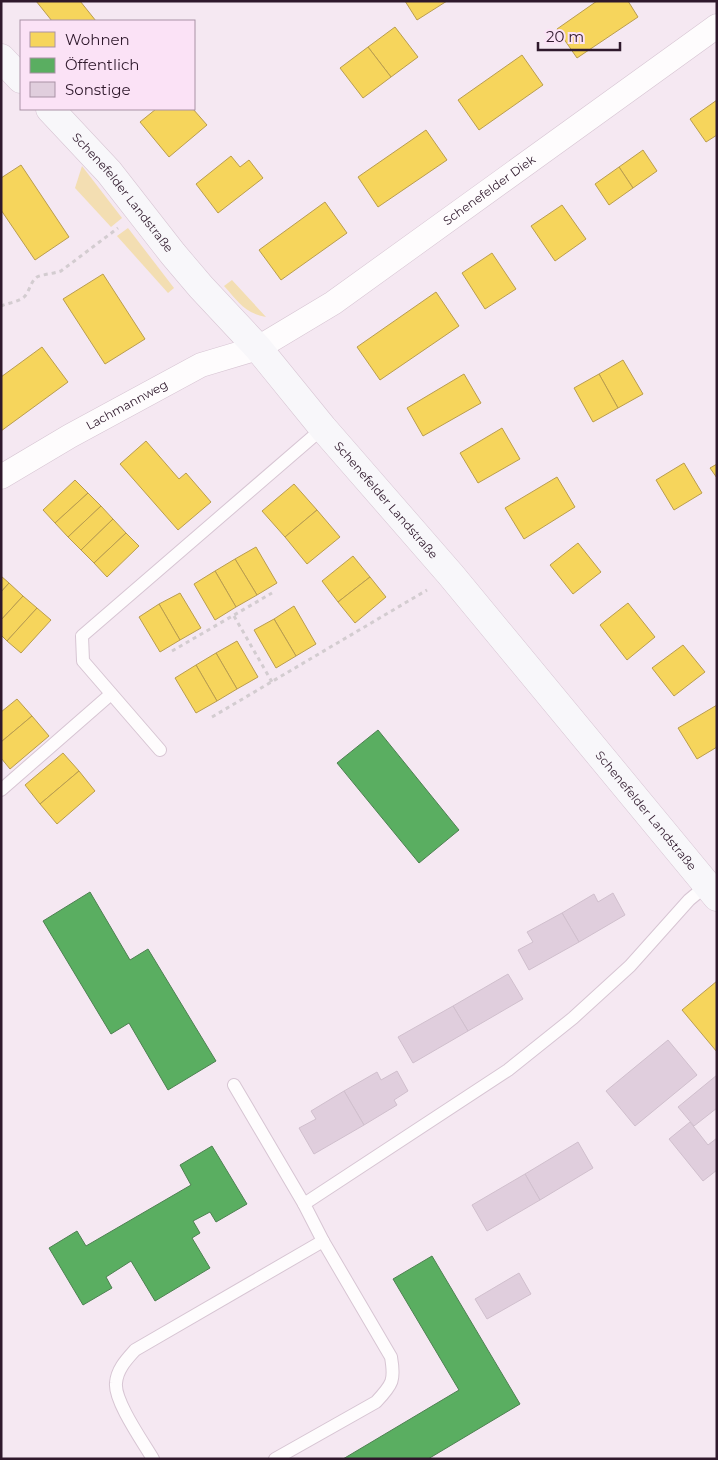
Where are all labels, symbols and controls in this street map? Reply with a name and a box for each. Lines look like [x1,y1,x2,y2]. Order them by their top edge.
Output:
legend [20,20,195,110]
scale bar [538,20,620,52]
text: 20 m [546,27,584,46]
text: Wohnen [65,30,130,49]
text: Öffentlich [65,55,139,74]
text: Sonstige [65,80,131,99]
street label: Schenefelder Landstraße [69,130,177,255]
street label: Schenefelder Diek [440,151,539,228]
street label: Lachmannweg [83,376,170,433]
street label: Schenefelder Landstraße [331,438,441,562]
street label: Schenefelder Landstraße [593,748,700,873]

